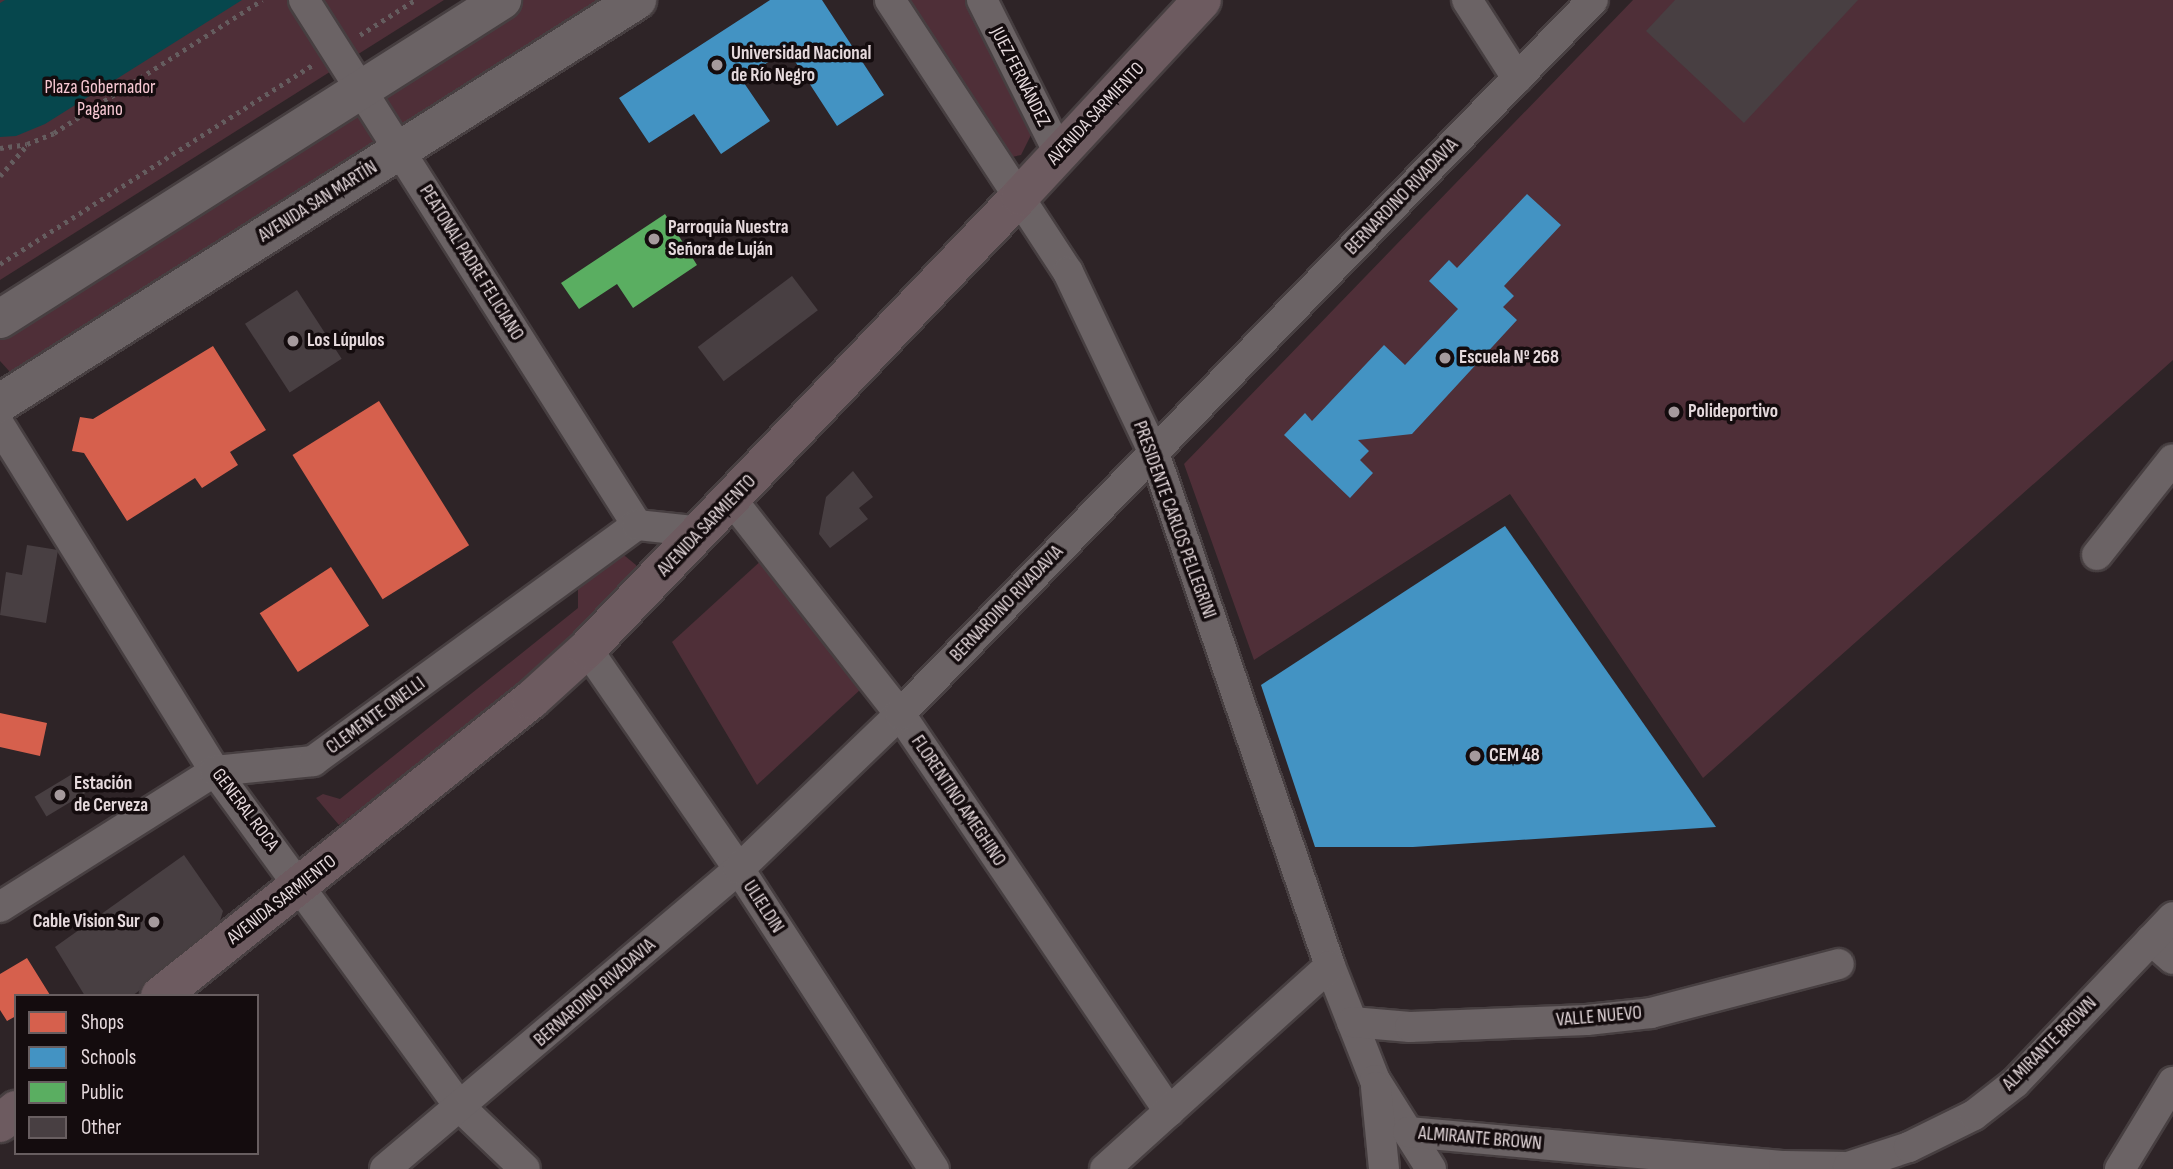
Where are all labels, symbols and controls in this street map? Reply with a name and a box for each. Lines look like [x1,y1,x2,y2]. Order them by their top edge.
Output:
street label: JUEZ FERNÁNDEZ [985,23,1055,131]
place label: Universidad Nacional de Río Negro [731,43,871,87]
marker: Universidad Nacional de Río Negro [709,57,725,73]
street label: AVENIDA SARMIENTO [1043,58,1149,170]
park label: Plaza Gobernador Pagano [44,77,156,121]
street label: BERNARDINO RIVADAVIA [1341,134,1463,260]
street label: AVENIDA SAN MARTÍN [254,156,382,248]
street label: PEATONAL PADRE FELICIANO [414,181,528,345]
place label: Parroquia Nuestra Señora de Luján [668,217,789,261]
marker: Parroquia Nuestra Señora de Luján [646,231,662,247]
place label: Los Lúpulos [307,330,385,352]
marker: Los Lúpulos [285,333,301,349]
place label: Escuela Nº 268 [1459,347,1559,369]
marker: Escuela Nº 268 [1437,350,1453,366]
place label: Polideportivo [1688,401,1778,423]
marker: Polideportivo [1666,404,1682,420]
street label: PRESIDENTE CARLOS PELLEGRINI [1128,418,1220,622]
street label: AVENIDA SARMIENTO [653,471,761,581]
street label: BERNARDINO RIVADAVIA [946,541,1068,667]
street label: CLEMENTE ONELLI [322,673,430,759]
street label: FLORENTINO AMEGHINO [906,731,1010,871]
place label: CEM 48 [1489,745,1540,767]
marker: CEM 48 [1467,748,1483,764]
street label: GENERAL ROCA [207,764,283,856]
place label: Estación de Cerveza [74,773,148,817]
marker: Estación de Cerveza [52,787,68,803]
street label: AVENIDA SARMIENTO [223,850,341,950]
street label: ULIELDIN [738,876,788,938]
place label: Cable Vision Sur [33,911,140,933]
marker: Cable Vision Sur [146,914,162,930]
street label: BERNARDINO RIVADAVIA [530,934,660,1052]
street label: ALMIRANTE BROWN [1998,992,2102,1096]
legend [14,994,259,1155]
street label: VALLE NUEVO [1555,1002,1643,1032]
text: Shops [81,1010,124,1035]
text: Schools [81,1045,136,1070]
text: Public [81,1080,124,1105]
text: Other [81,1115,121,1140]
street label: ALMIRANTE BROWN [1417,1122,1543,1156]

